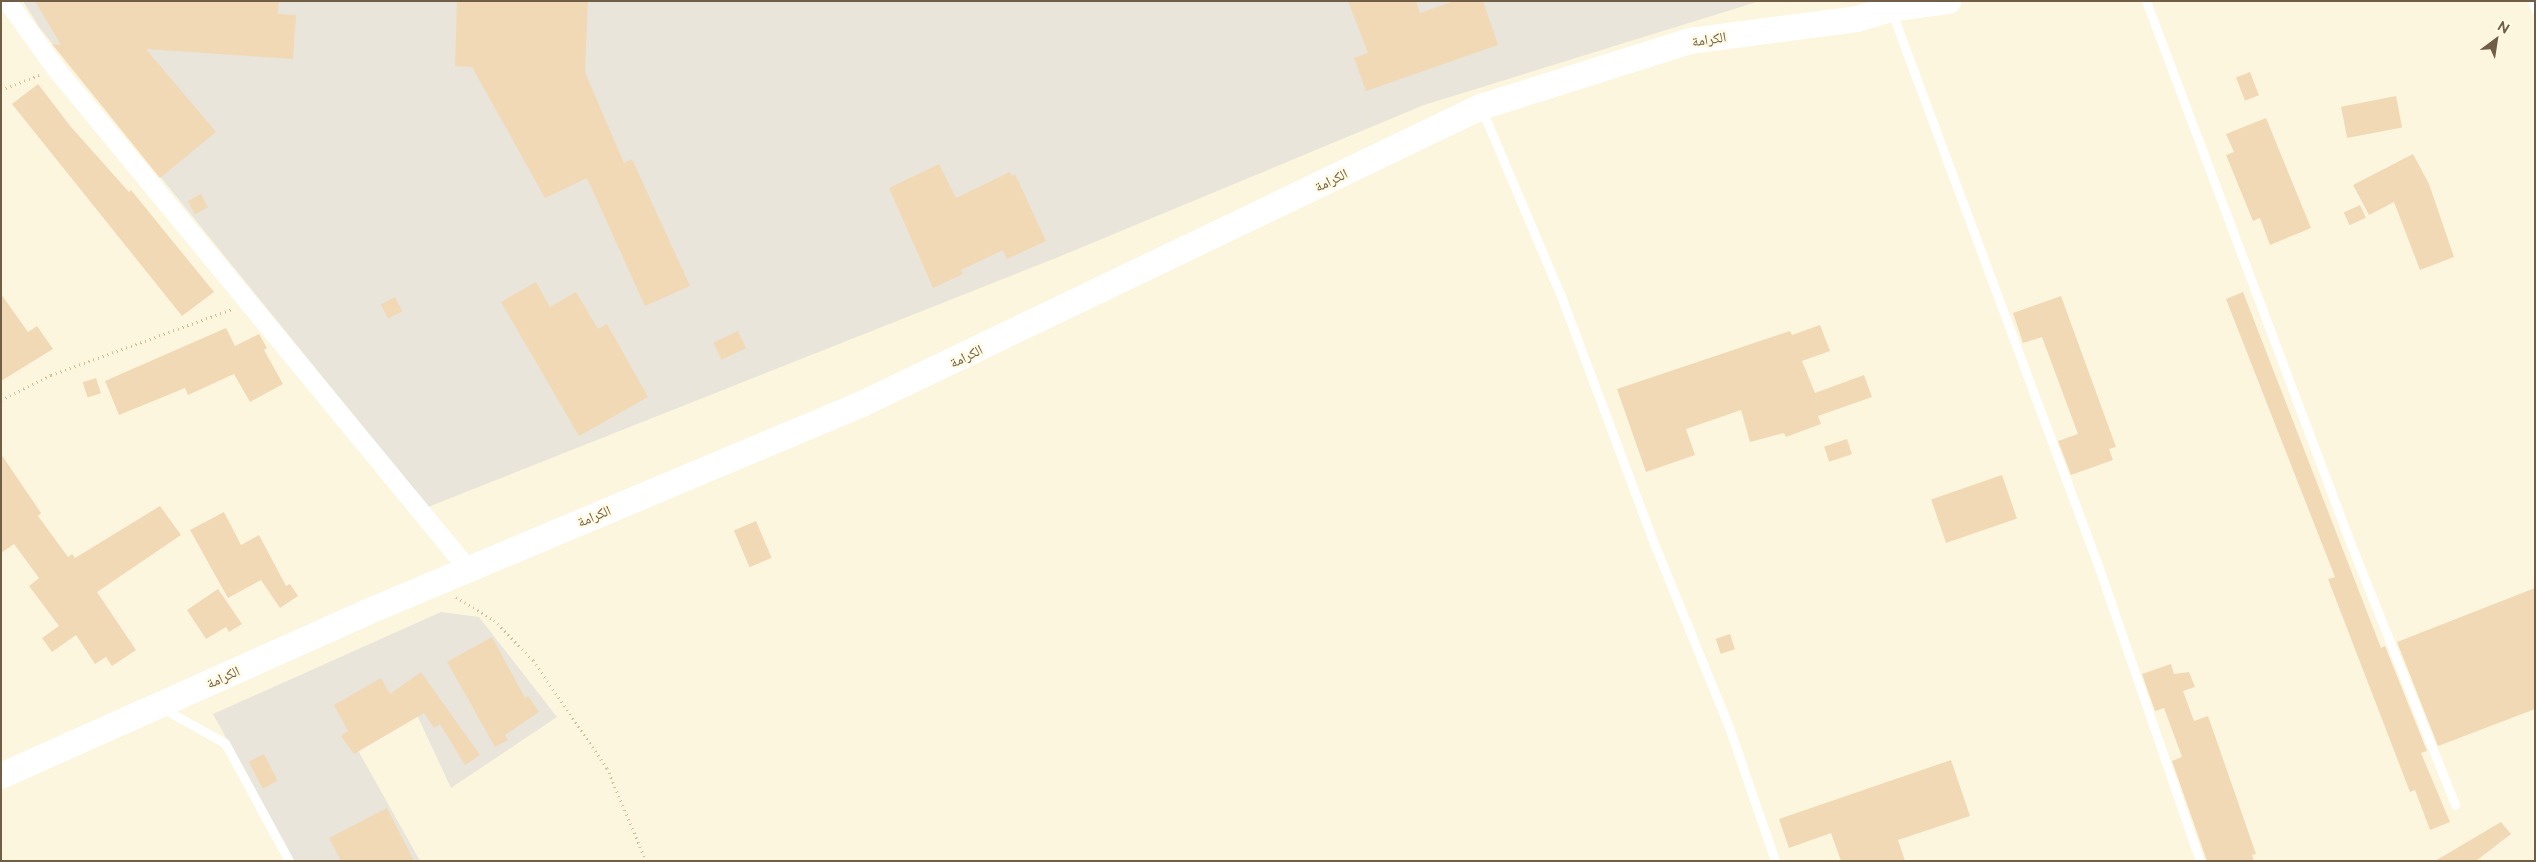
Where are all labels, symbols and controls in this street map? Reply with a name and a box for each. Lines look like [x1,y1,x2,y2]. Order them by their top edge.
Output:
north arrow [2471,15,2521,65]
text: N [2495,18,2512,37]
street label: الكرامة [1691,28,1727,50]
street label: الكرامة [1312,165,1350,195]
street label: الكرامة [947,341,985,371]
street label: الكرامة [575,502,613,530]
street label: الكرامة [204,662,242,692]

